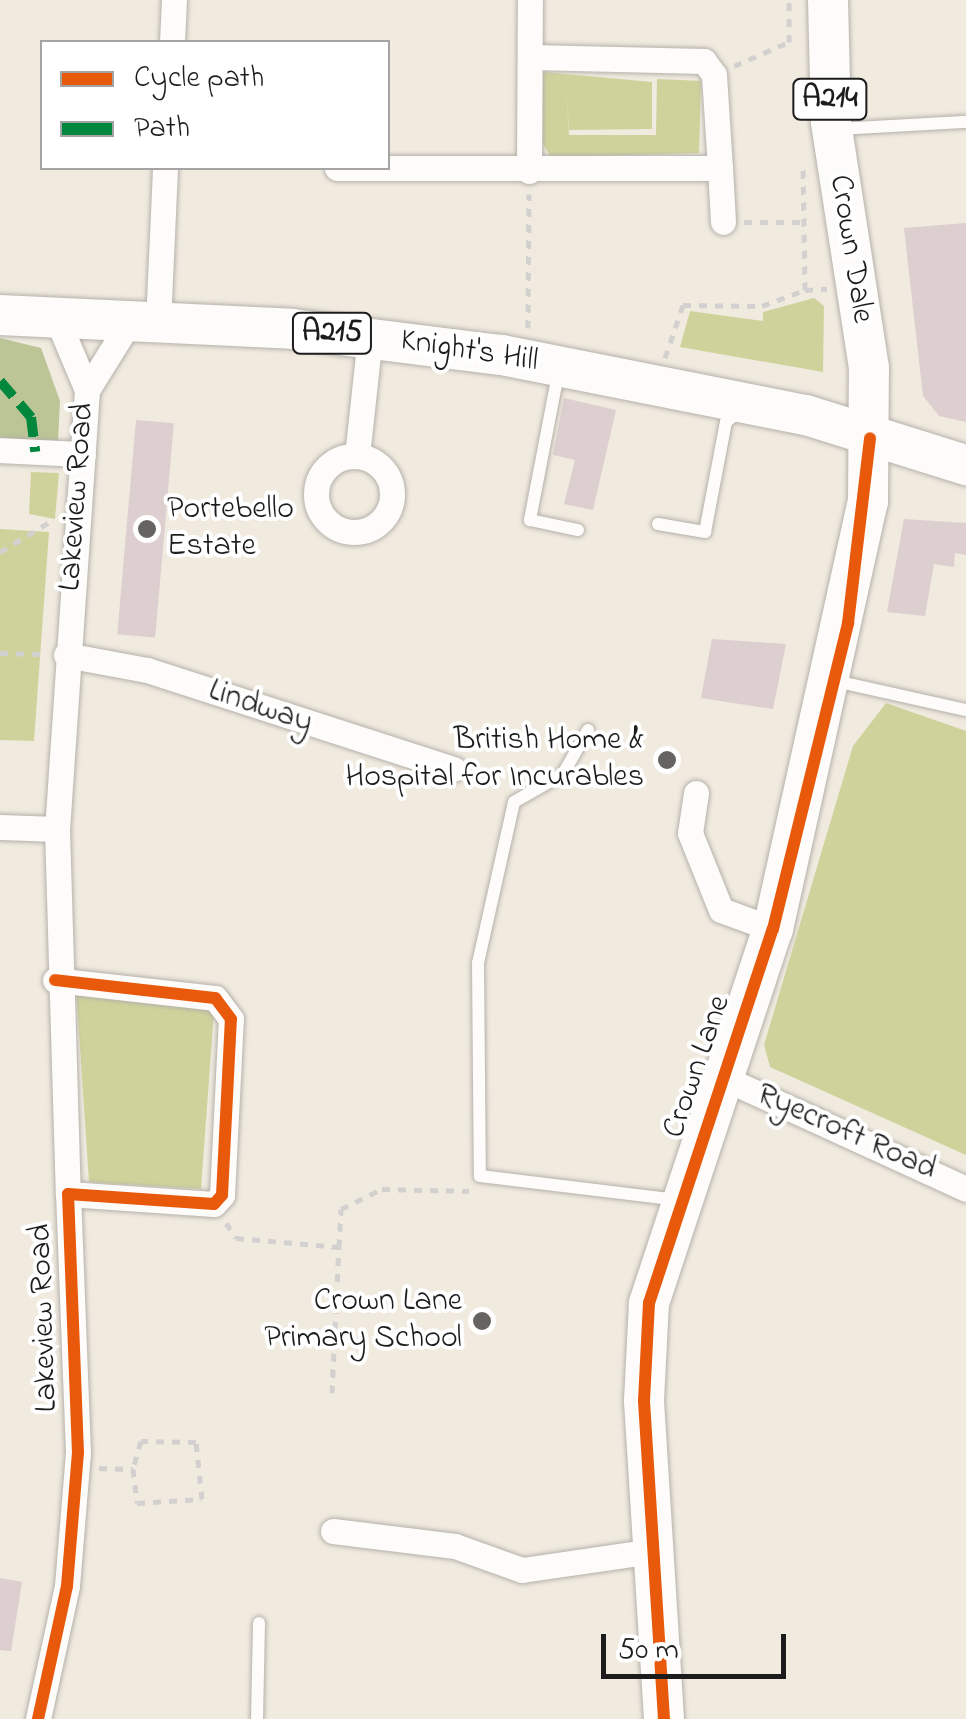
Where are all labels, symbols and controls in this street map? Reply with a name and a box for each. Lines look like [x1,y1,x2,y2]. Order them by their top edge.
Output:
legend [40,40,390,170]
text: Cycle path [134,57,264,101]
road number: A214 [790,74,870,124]
text: Path [134,107,190,151]
street label: Crown Dale [819,172,881,326]
road number: A215 [290,308,374,358]
street label: Knight's Hill [397,322,541,382]
street label: Lakeview Road [52,402,104,592]
place label: Portebello Estate [167,492,294,567]
marker: Portebello Estate [136,518,158,540]
street label: Lindway [203,672,317,744]
place label: British Home & Hospital for Incurables [346,723,644,798]
marker: British Home & Hospital for Incurables [654,747,680,773]
street label: Crown Lane [656,991,740,1143]
street label: Ryecroft Road [750,1076,942,1190]
street label: Lakeview Road [23,1223,67,1413]
place label: Crown Lane Primary School [264,1284,462,1359]
marker: Crown Lane Primary School [471,1310,493,1332]
scale bar [606,1614,791,1676]
text: 50 m [618,1629,679,1673]

